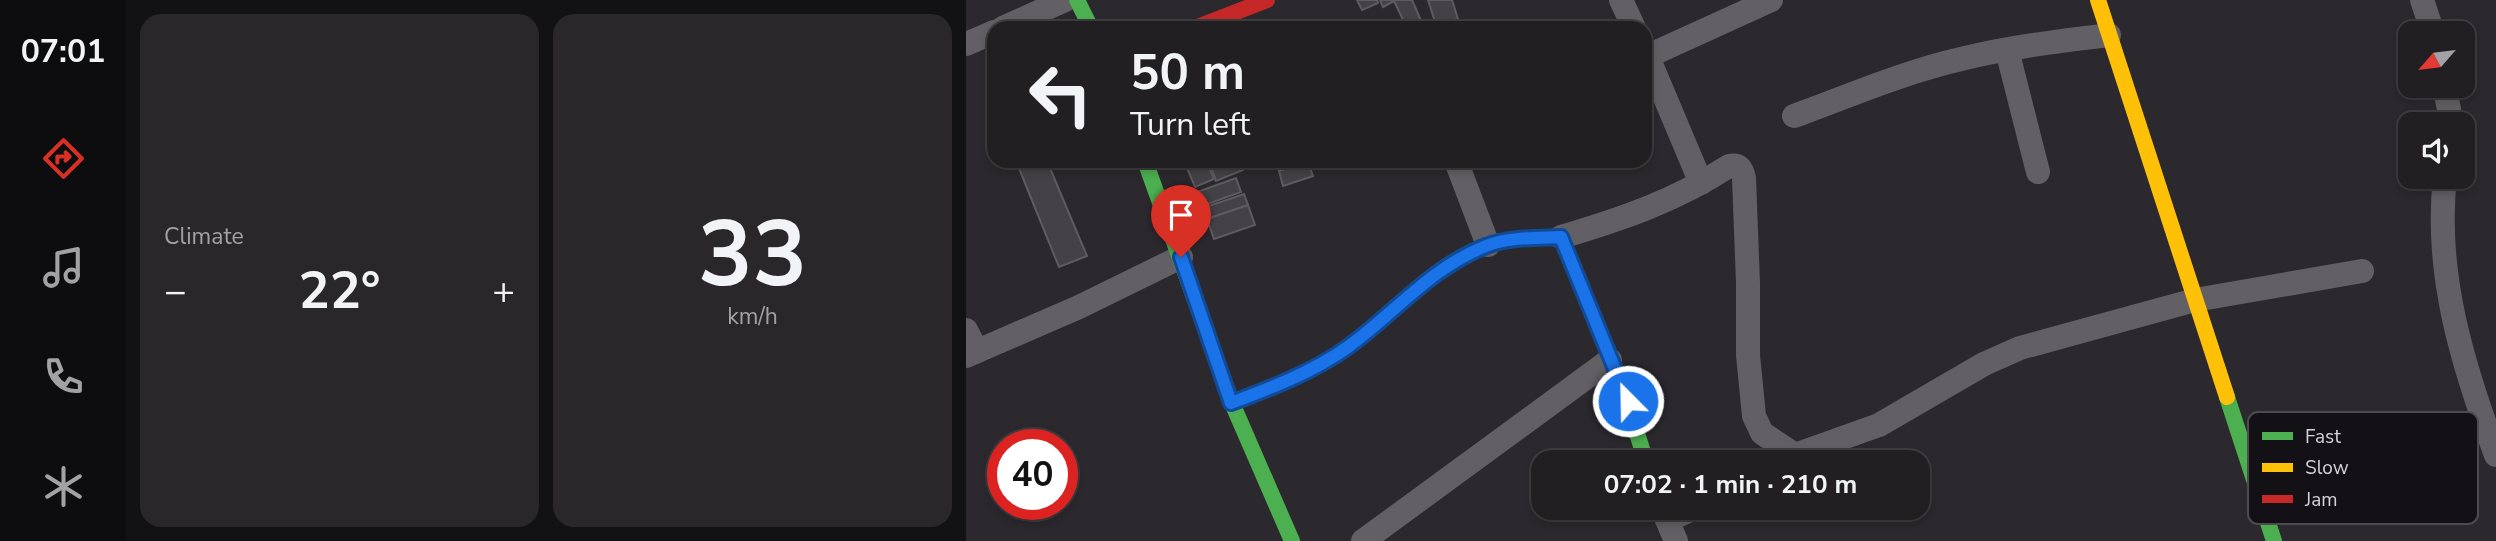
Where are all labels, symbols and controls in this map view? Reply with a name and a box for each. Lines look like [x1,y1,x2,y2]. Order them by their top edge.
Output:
north arrow [2398,21,2474,98]
map controls [2398,21,2475,189]
text: 07:01 [21,30,105,73]
text: 50 m [1130,39,1245,106]
icon: left [1015,49,1106,140]
text: Turn left [1130,103,1250,146]
button: sound [2398,112,2475,189]
icon: directions [39,134,88,183]
pin [1151,185,1211,257]
text: 33 [698,193,807,317]
icon: arrive [1162,196,1200,234]
text: Climate [164,221,244,252]
icon: music [39,243,88,292]
text: 22° [298,255,381,326]
text: − [164,266,187,317]
text: + [492,266,515,317]
text: km/h [727,301,778,332]
icon: phone [39,352,88,401]
position arrow [1591,364,1665,438]
legend [2248,412,2478,524]
text: Fast [2305,424,2341,450]
speed limit sign: 40 [987,429,1078,520]
text: Slow [2305,455,2349,481]
icon: climate [39,462,88,511]
text: 07:02 · 1 min · 210 m [1604,467,1857,502]
text: Jam [2304,487,2338,513]

